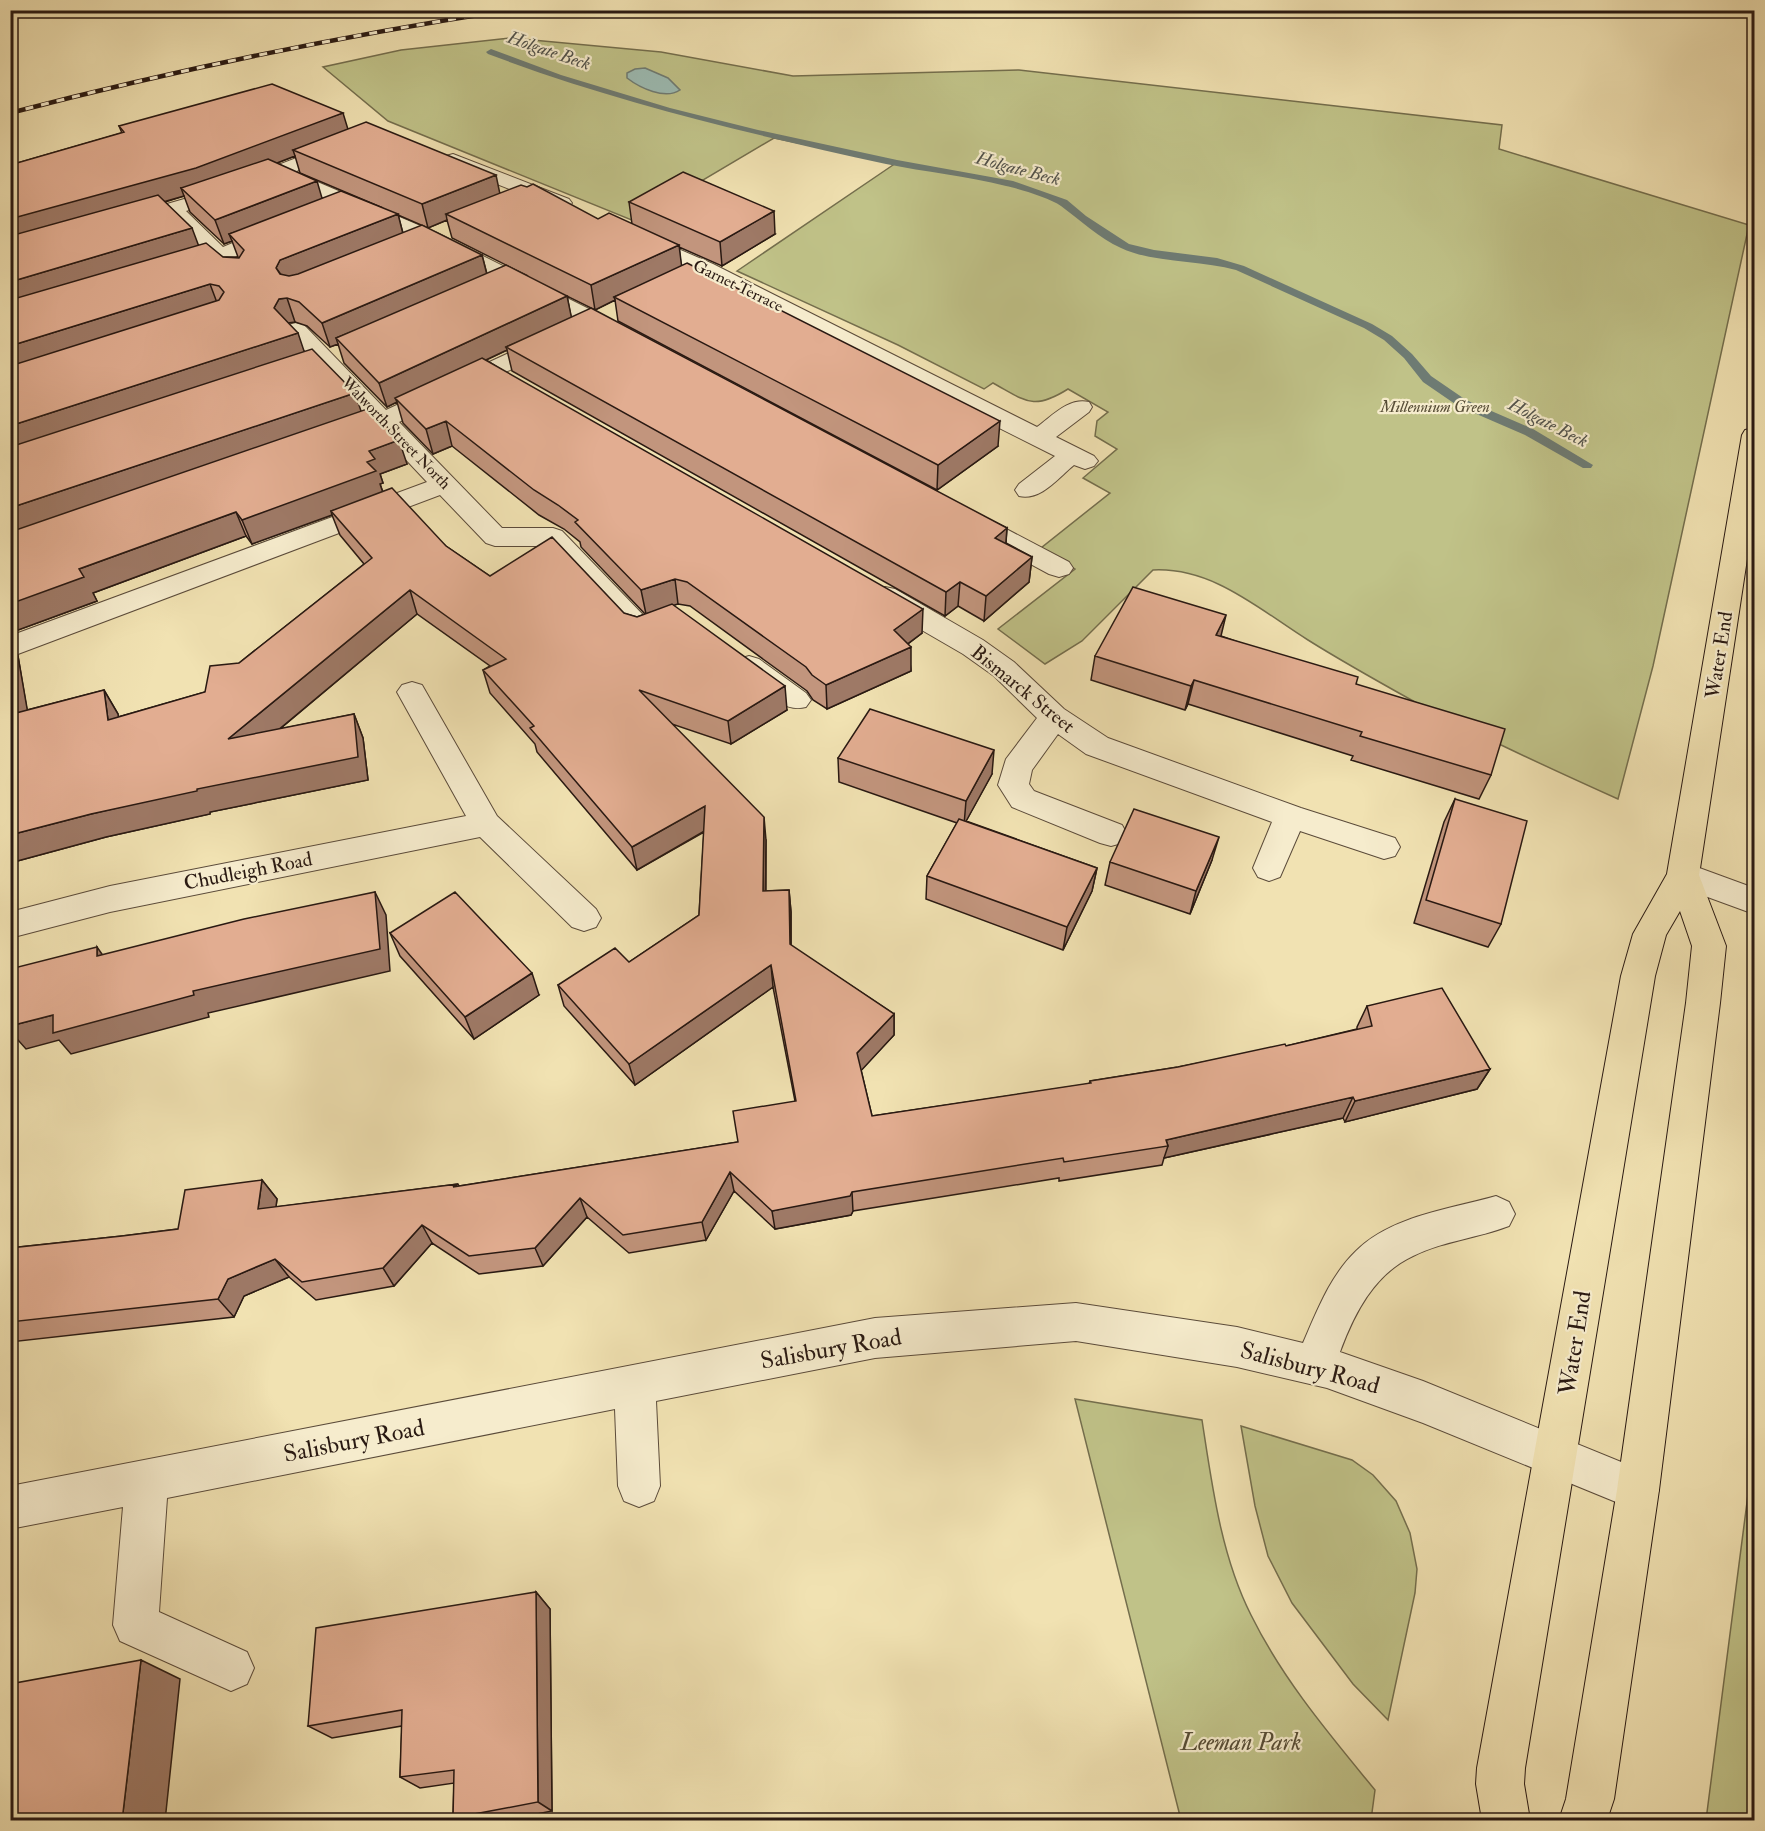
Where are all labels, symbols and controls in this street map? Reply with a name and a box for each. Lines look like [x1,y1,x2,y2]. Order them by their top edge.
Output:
water label: Holgate Beck [503,26,594,76]
water label: Holgate Beck [972,146,1063,191]
street label: Garnet Terrace [690,256,787,317]
street label: Walworth Street North [336,372,455,494]
water label: Holgate Beck [1503,393,1592,453]
park label: Millennium Green [1379,397,1490,417]
street label: Water End [1700,610,1738,701]
street label: Bismarck Street [966,640,1080,739]
street label: Chudleigh Road [182,846,314,896]
street label: Water End [1551,1288,1599,1398]
street label: Salisbury Road [758,1321,904,1377]
street label: Salisbury Road [1237,1335,1383,1402]
street label: Salisbury Road [281,1412,427,1470]
park label: Leeman Park [1179,1727,1302,1758]

